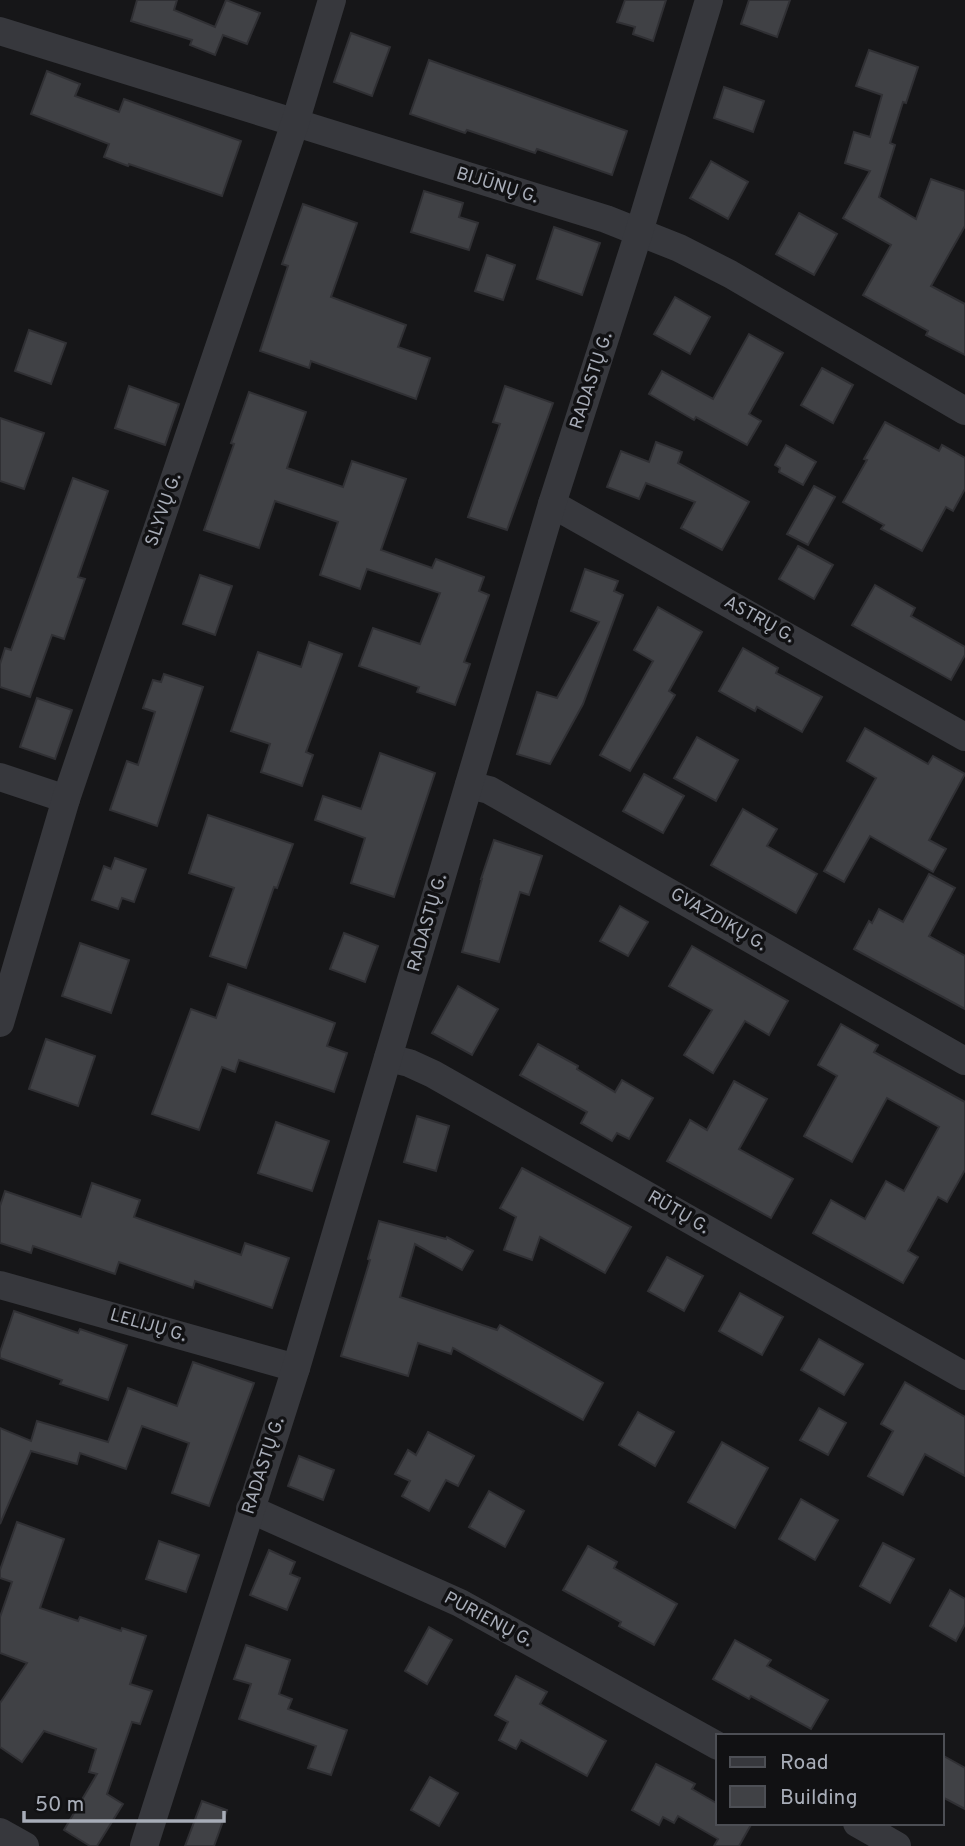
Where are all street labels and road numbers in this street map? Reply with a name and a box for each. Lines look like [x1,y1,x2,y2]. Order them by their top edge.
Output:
street label: BIJŪNŲ G. [453,161,541,209]
street label: RADASTŲ G. [566,330,618,432]
street label: SLYVŲ G. [141,471,187,549]
street label: ASTRŲ G. [719,591,799,649]
street label: RADASTŲ G. [403,871,453,975]
street label: GVAZDIKŲ G. [666,883,770,957]
street label: RŪTŲ G. [643,1184,714,1240]
street label: LELIJŲ G. [107,1304,189,1348]
street label: RADASTŲ G. [238,1415,290,1517]
street label: PURIENŲ G. [440,1587,536,1653]

